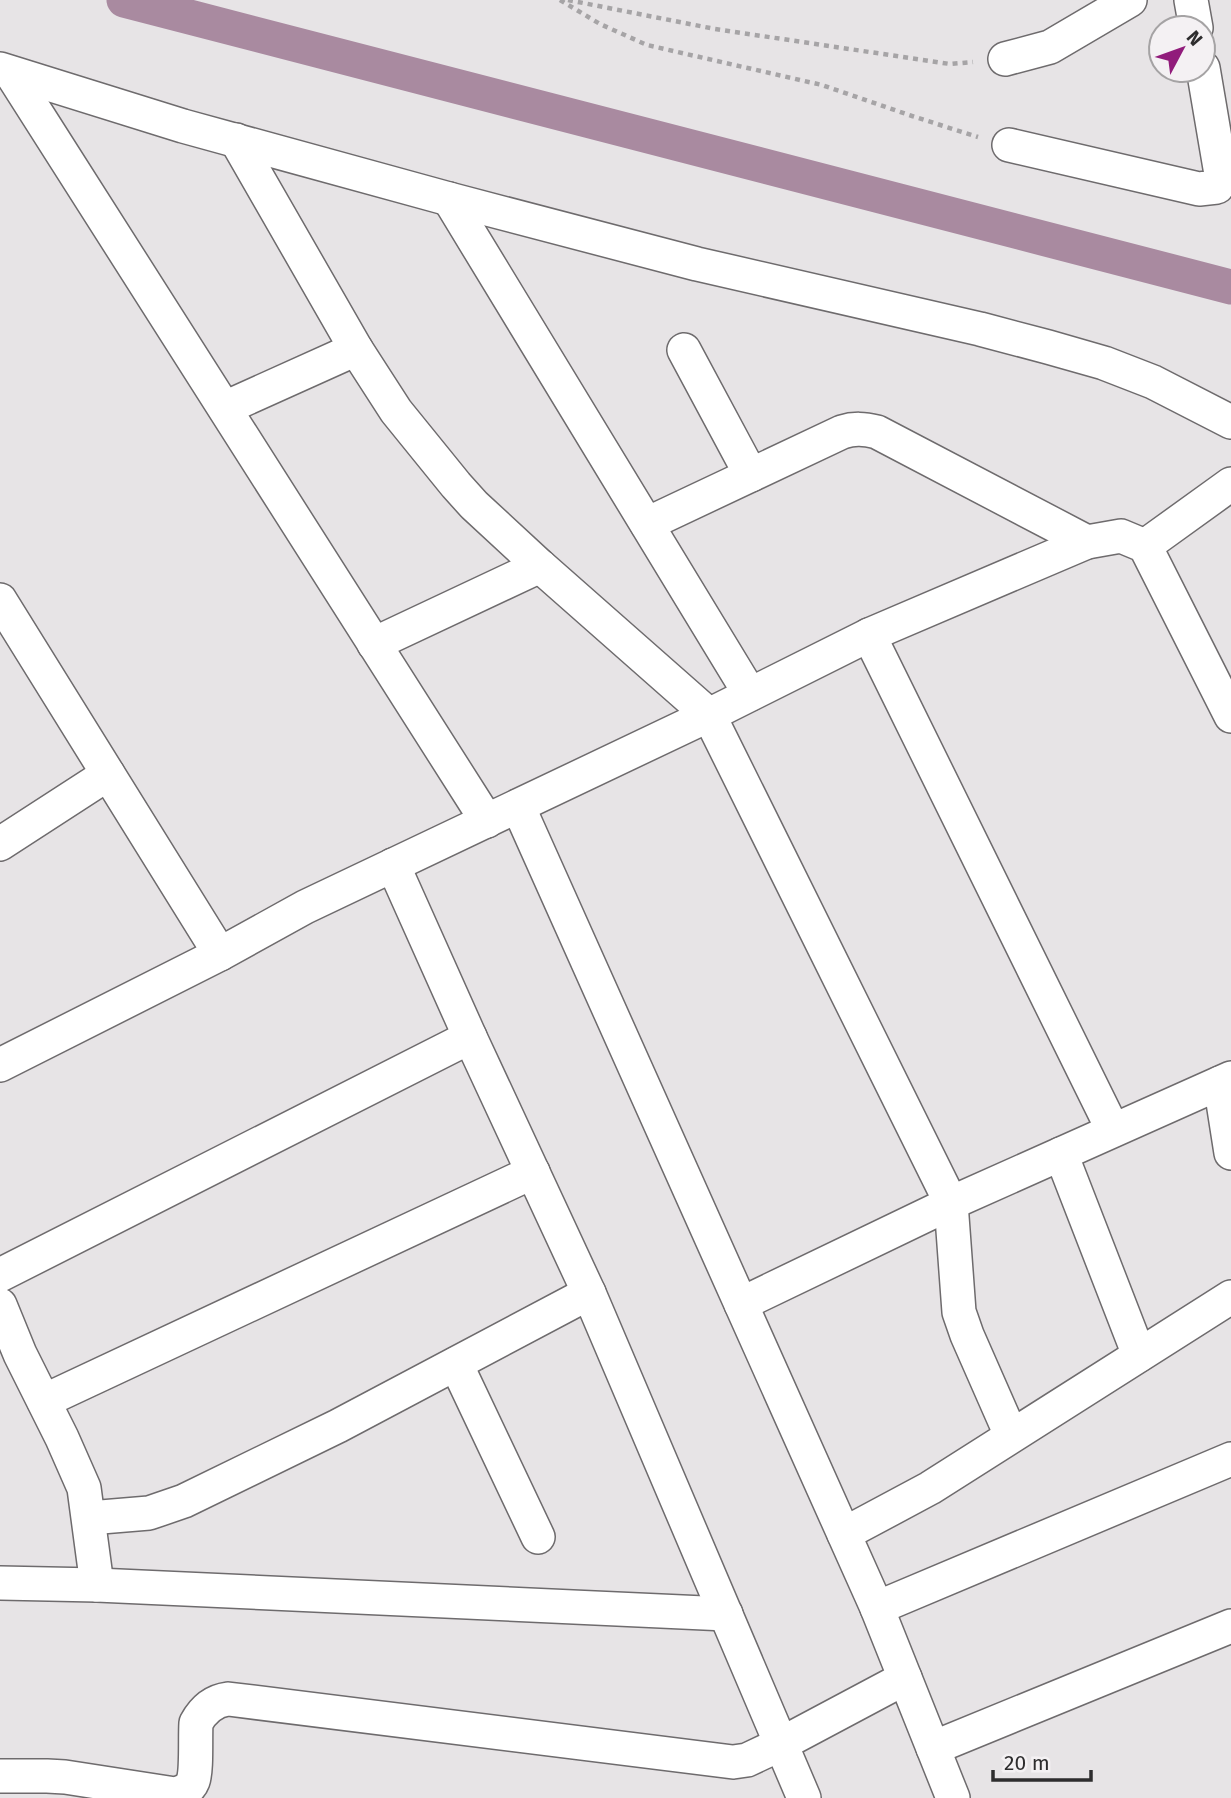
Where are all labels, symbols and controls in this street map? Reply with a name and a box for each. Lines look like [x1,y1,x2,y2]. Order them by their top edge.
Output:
north arrow [1147,14,1217,84]
text: N [1182,26,1207,50]
scale bar [993,1738,1091,1782]
text: 20 m [1004,1750,1050,1776]

